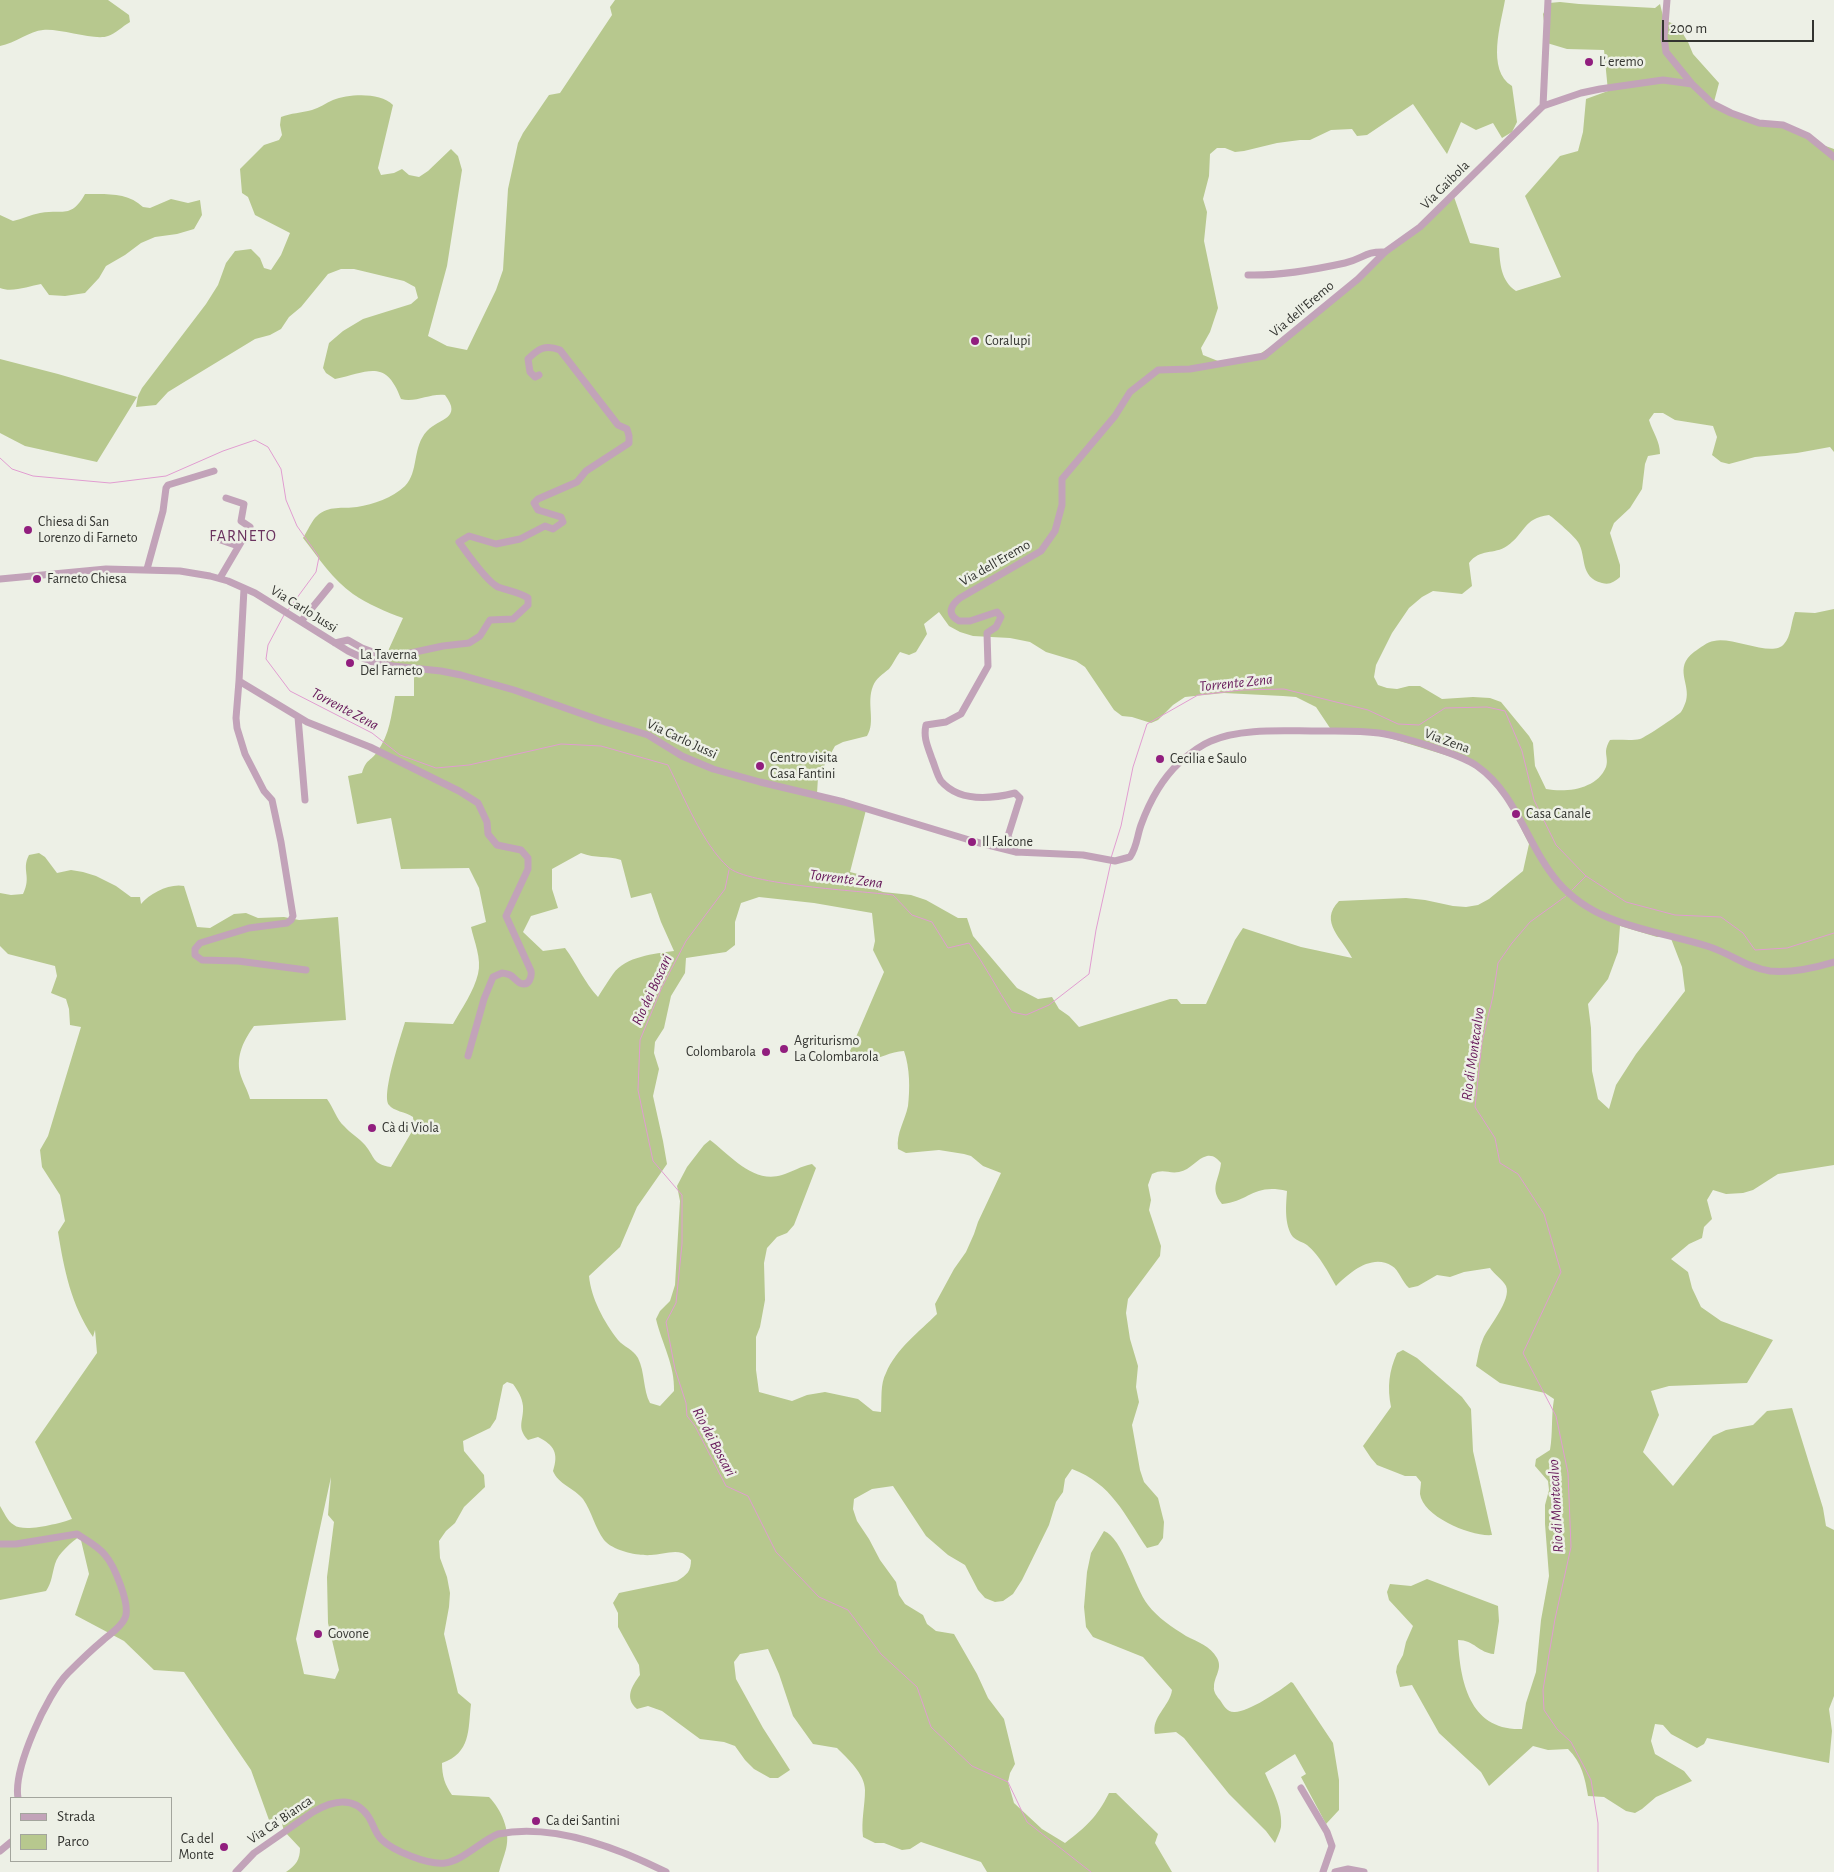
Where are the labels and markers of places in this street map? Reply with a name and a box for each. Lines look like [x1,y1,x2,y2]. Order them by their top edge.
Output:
place label: L' eremo [1599,54,1644,70]
marker: L' eremo [1583,56,1595,68]
place label: Coralupi [985,333,1031,349]
marker: Coralupi [969,335,981,347]
place label: Chiesa di San Lorenzo di Farneto [38,514,138,546]
marker: Chiesa di San Lorenzo di Farneto [22,524,34,536]
place label: Farneto Chiesa [47,571,127,587]
marker: Farneto Chiesa [31,573,43,585]
place label: La Taverna Del Farneto [360,647,423,680]
marker: La Taverna Del Farneto [344,657,356,669]
place label: Centro visita Casa Fantini [770,750,838,782]
place label: Cecilia e Saulo [1170,751,1247,767]
marker: Cecilia e Saulo [1154,753,1166,765]
marker: Centro visita Casa Fantini [754,760,766,772]
place label: Casa Canale [1526,806,1591,822]
marker: Casa Canale [1510,808,1522,820]
place label: Il Falcone [982,834,1033,850]
marker: Il Falcone [966,836,978,848]
place label: Agriturismo La Colombarola [794,1033,879,1066]
marker: Agriturismo La Colombarola [778,1043,790,1055]
place label: Colombarola [686,1044,756,1060]
marker: Colombarola [760,1046,772,1058]
place label: Cà di Viola [382,1120,439,1136]
marker: Cà di Viola [366,1122,378,1134]
place label: Govone [328,1626,369,1642]
marker: Govone [312,1628,324,1640]
place label: Ca dei Santini [546,1813,620,1829]
marker: Ca dei Santini [530,1815,542,1827]
place label: Ca del Monte [179,1831,214,1864]
marker: Ca del Monte [218,1841,230,1853]

